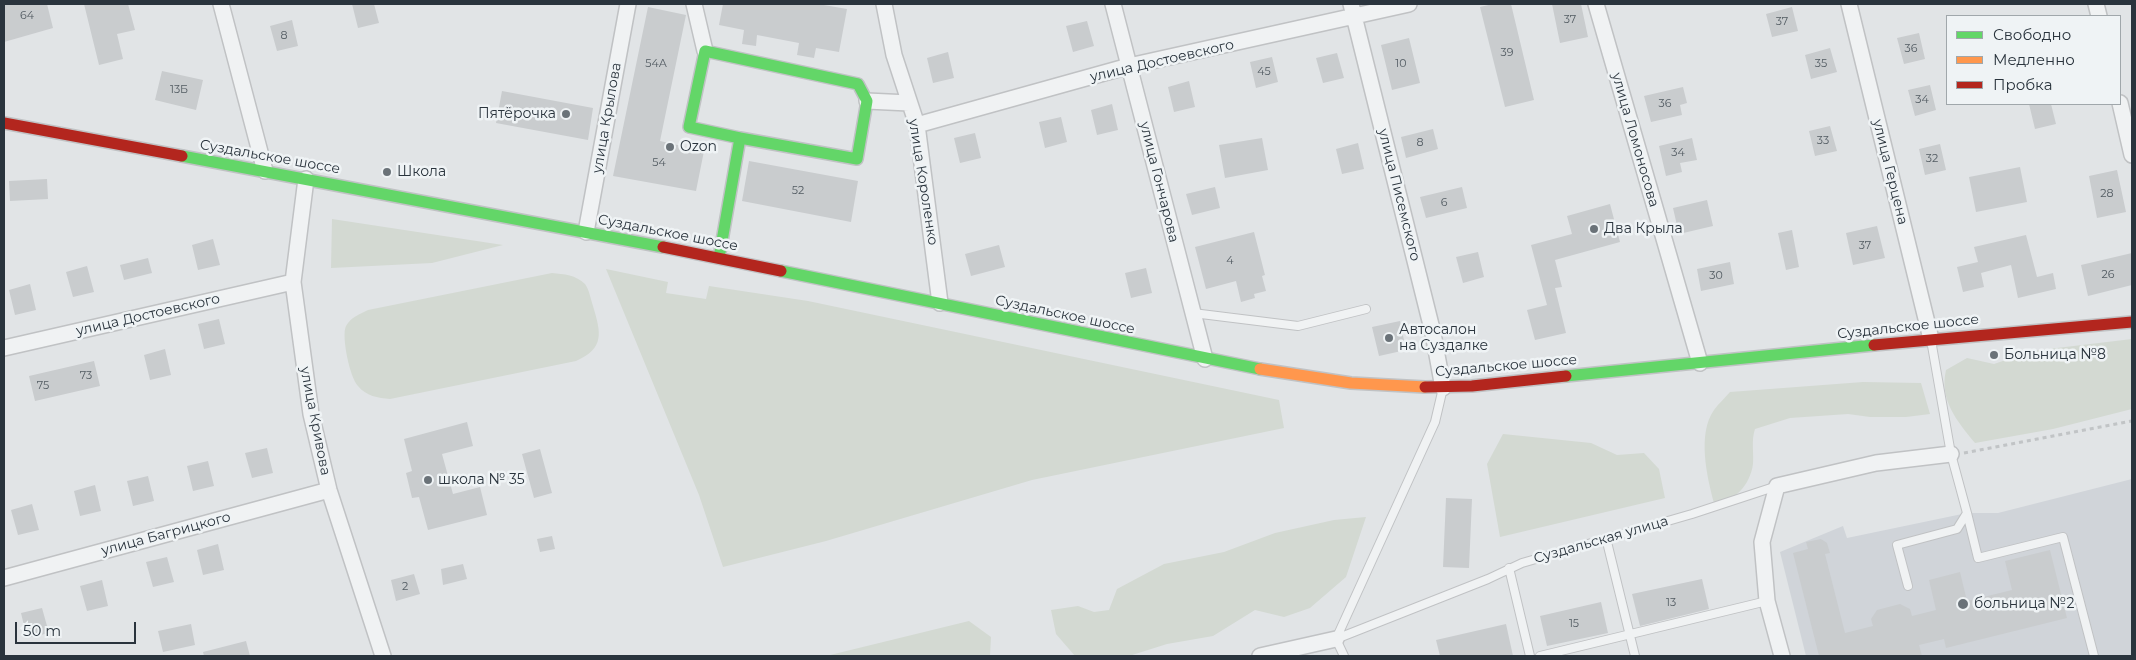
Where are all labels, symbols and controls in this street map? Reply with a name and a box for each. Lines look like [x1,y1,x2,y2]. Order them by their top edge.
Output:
house number: 64 [20,9,34,23]
house number: 37 [1564,13,1576,27]
house number: 37 [1776,15,1788,29]
legend [1946,15,2121,105]
text: Свободно [1993,25,2071,44]
house number: 8 [280,29,288,43]
street label: улица Достоевского [1088,36,1236,86]
house number: 36 [1905,42,1917,56]
house number: 39 [1501,46,1513,60]
text: Медленно [1993,50,2075,69]
house number: 54А [645,57,667,71]
house number: 10 [1395,57,1407,71]
house number: 35 [1815,57,1827,71]
street label: улица Крылова [589,61,625,175]
house number: 45 [1257,65,1271,79]
street label: улица Ломоносова [1608,71,1662,209]
text: Пробка [1993,75,2052,94]
house number: 13Б [170,83,188,97]
house number: 34 [1915,93,1929,107]
house number: 36 [1659,97,1671,111]
place label: Пятёрочка [478,106,556,122]
marker: Пятёрочка [560,108,572,120]
street label: улица Короленко [905,118,941,246]
street label: улица Герцена [1869,118,1911,226]
street label: улица Гончарова [1136,120,1182,244]
street label: улица Писемского [1374,127,1424,263]
house number: 33 [1817,134,1829,148]
street label: Суздальское шоссе [198,136,342,178]
house number: 8 [1416,136,1424,150]
place label: Ozon [680,139,717,155]
marker: Ozon [664,141,676,153]
house number: 34 [1671,146,1685,160]
house number: 32 [1926,152,1938,166]
house number: 54 [652,156,666,170]
place label: Школа [397,164,446,180]
marker: Школа [381,166,393,178]
house number: 52 [792,184,804,198]
house number: 28 [2100,187,2114,201]
house number: 6 [1441,196,1447,210]
street label: Суздальское шоссе [597,211,739,255]
place label: Два Крыла [1604,221,1683,237]
marker: Два Крыла [1588,223,1600,235]
house number: 37 [1859,239,1871,253]
house number: 4 [1226,254,1234,268]
house number: 26 [2102,268,2114,282]
house number: 30 [1709,269,1723,283]
street label: улица Достоевского [74,290,222,340]
street label: Суздальское шоссе [994,292,1136,338]
street label: Суздальское шоссе [1836,311,1980,343]
place label: Автосалон на Суздалке [1399,322,1488,354]
marker: Автосалон на Суздалке [1383,332,1395,344]
place label: Больница №8 [2004,347,2106,363]
marker: Больница №8 [1988,349,2000,361]
street label: Суздальское шоссе [1434,351,1578,381]
street label: улица Кривова [296,365,334,477]
house number: 73 [80,369,92,383]
house number: 75 [37,379,49,393]
place label: школа № 35 [438,472,525,488]
marker: школа № 35 [422,474,434,486]
street label: улица Багрицкого [100,509,232,559]
street label: Суздальская улица [1532,513,1670,567]
house number: 2 [402,580,408,594]
house number: 13 [1666,596,1676,610]
place label: больница №2 [1974,596,2074,612]
marker: больница №2 [1956,597,1970,611]
scale bar [18,612,139,644]
house number: 15 [1569,617,1579,631]
text: 50 m [23,621,61,640]

